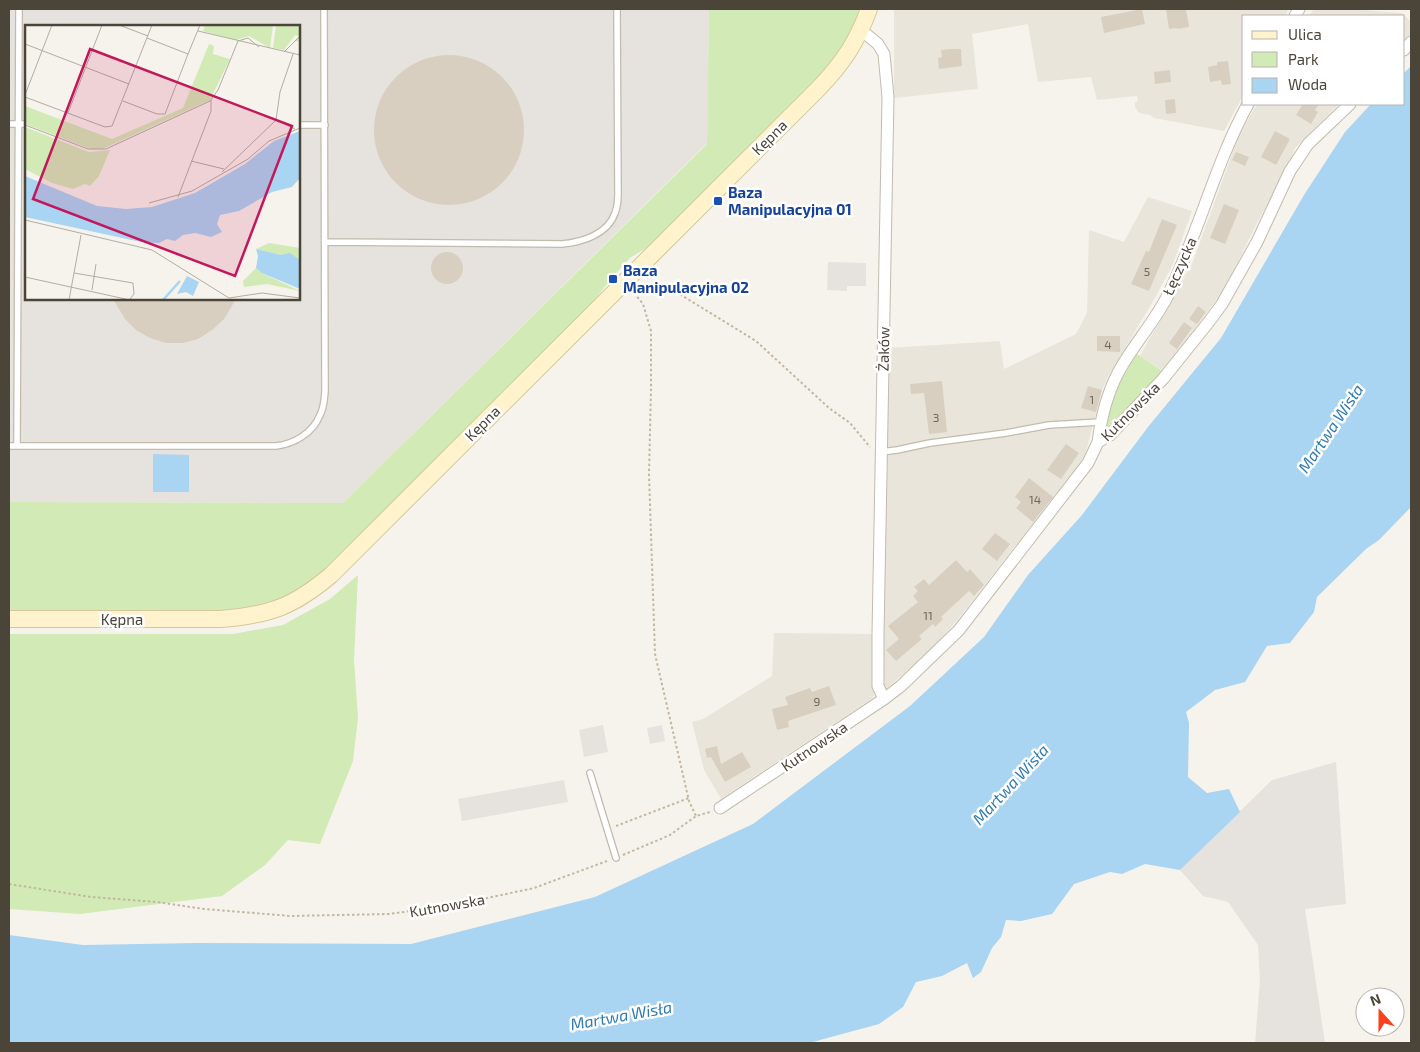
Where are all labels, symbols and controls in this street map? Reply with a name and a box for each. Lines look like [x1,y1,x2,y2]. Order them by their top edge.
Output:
legend [1242,15,1405,105]
inset map [25,25,300,300]
text: Ulica [1288,25,1322,43]
text: Park [1288,50,1319,68]
text: Woda [1288,75,1327,93]
street label: Kępna [748,116,790,158]
place label: Baza Manipulacyjna 01 [728,183,852,219]
marker: Baza Manipulacyjna 01 [712,195,724,207]
street label: Łęczycka [1158,234,1200,298]
place label: Baza Manipulacyjna 02 [623,261,749,297]
house number: 5 [1144,264,1150,278]
marker: Baza Manipulacyjna 02 [607,273,619,285]
street label: Żaków [874,326,892,372]
house number: 4 [1104,337,1112,351]
street label: Kutnowska [1097,378,1163,444]
water label: Martwa Wisła [1293,380,1367,476]
house number: 1 [1090,392,1094,406]
street label: Kępna [461,402,503,444]
house number: 3 [933,410,939,424]
house number: 14 [1029,492,1041,506]
house number: 11 [923,608,933,622]
street label: Kępna [101,610,143,628]
house number: 9 [814,694,821,708]
street label: Kutnowska [777,717,851,775]
water label: Martwa Wisła [968,740,1052,828]
street label: Kutnowska [408,890,486,920]
north arrow [1355,987,1405,1037]
text: N [1367,990,1383,1009]
water label: Martwa Wisła [569,997,673,1033]

